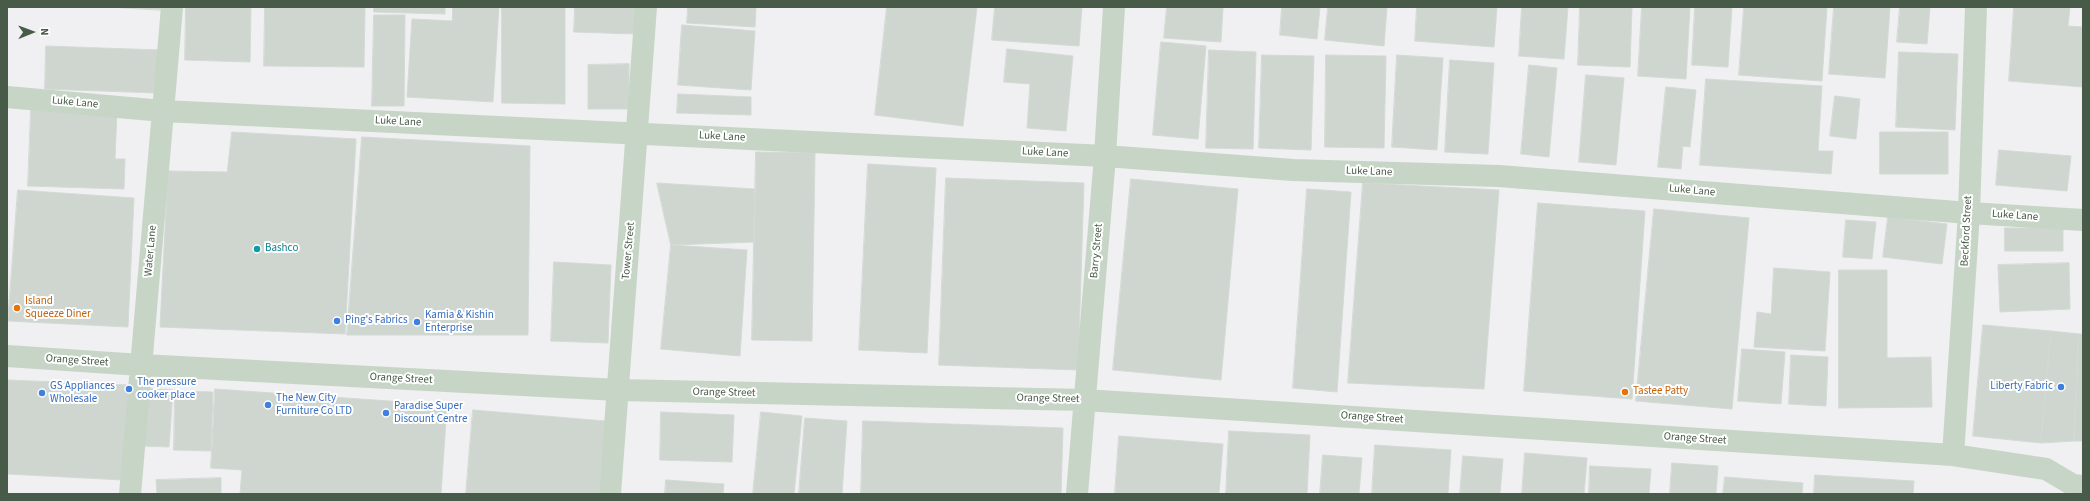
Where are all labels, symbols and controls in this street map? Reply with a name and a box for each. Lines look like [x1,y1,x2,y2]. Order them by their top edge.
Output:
north arrow [12,12,52,52]
text: N [37,28,52,36]
street label: Luke Lane [51,94,99,112]
street label: Luke Lane [374,114,422,130]
street label: Luke Lane [698,129,746,145]
street label: Luke Lane [1021,145,1069,161]
street label: Luke Lane [1346,165,1392,179]
street label: Luke Lane [1668,182,1716,200]
street label: Beckford Street [1959,195,1975,267]
street label: Luke Lane [1991,208,2039,224]
street label: Tower Street [620,222,638,280]
street label: Barry Street [1088,223,1106,279]
street label: Water Lane [142,225,160,277]
place label: Bashco [265,242,298,256]
marker: Bashco [252,244,262,254]
place label: Island Squeeze Diner [25,295,91,321]
marker: Island Squeeze Diner [12,303,22,313]
place label: Kamia & Kishin Enterprise [425,309,494,335]
place label: Ping's Fabrics [345,314,408,328]
marker: Ping's Fabrics [332,316,342,326]
marker: Kamia & Kishin Enterprise [412,317,422,327]
street label: Orange Street [45,352,109,370]
street label: Orange Street [369,371,433,387]
place label: The pressure cooker place [137,376,196,402]
place label: GS Appliances Wholesale [50,380,115,406]
place label: Liberty Fabric [1990,380,2053,394]
marker: Liberty Fabric [2056,382,2066,392]
marker: The pressure cooker place [124,384,134,394]
place label: Tastee Patty [1633,385,1688,399]
street label: Orange Street [692,386,756,400]
marker: Tastee Patty [1620,387,1630,397]
marker: GS Appliances Wholesale [37,388,47,398]
place label: The New City Furniture Co LTD [276,392,352,418]
street label: Orange Street [1016,392,1080,406]
marker: The New City Furniture Co LTD [263,400,273,410]
place label: Paradise Super Discount Centre [394,400,467,426]
marker: Paradise Super Discount Centre [381,408,391,418]
street label: Orange Street [1340,409,1404,427]
street label: Orange Street [1663,430,1727,448]

